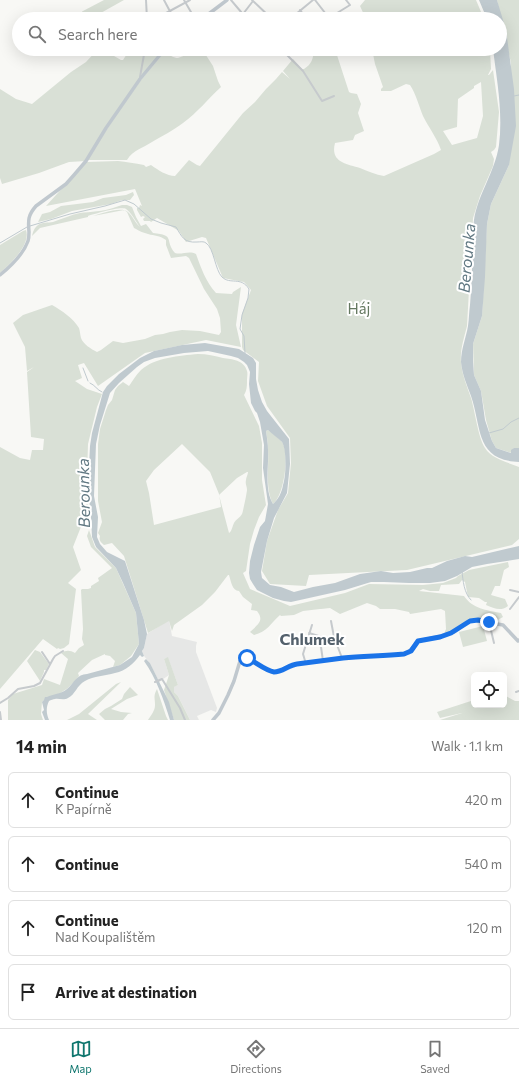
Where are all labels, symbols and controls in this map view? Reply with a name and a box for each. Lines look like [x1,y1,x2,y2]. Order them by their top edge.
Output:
search box [12,12,507,56]
icon: search [26,23,48,45]
text: Search here [58,25,137,43]
water label: Berounka [454,223,478,293]
park label: Háj [348,299,370,317]
water label: Berounka [73,458,93,528]
route end [480,613,498,631]
district label: Chlumek [279,629,345,648]
route start [238,649,256,667]
map controls [471,672,507,708]
button: locate [471,672,507,708]
text: 14 min [16,736,67,757]
text: Walk · 1.1 km [431,738,503,754]
text: Continue [55,783,119,801]
icon: ahead [17,789,39,811]
text: 420 m [465,792,502,808]
text: K Papírně [55,801,112,817]
icon: ahead [17,853,39,875]
text: Continue [55,855,119,873]
text: 540 m [464,856,502,872]
text: Continue [55,911,119,929]
icon: ahead [17,917,39,939]
text: 120 m [467,920,502,936]
text: Nad Koupalištěm [55,929,155,945]
icon: arrive [17,981,39,1003]
text: Arrive at destination [55,983,197,1001]
tab: Map [69,1038,92,1075]
tab: Directions [230,1038,282,1075]
tab: Saved [420,1038,450,1075]

